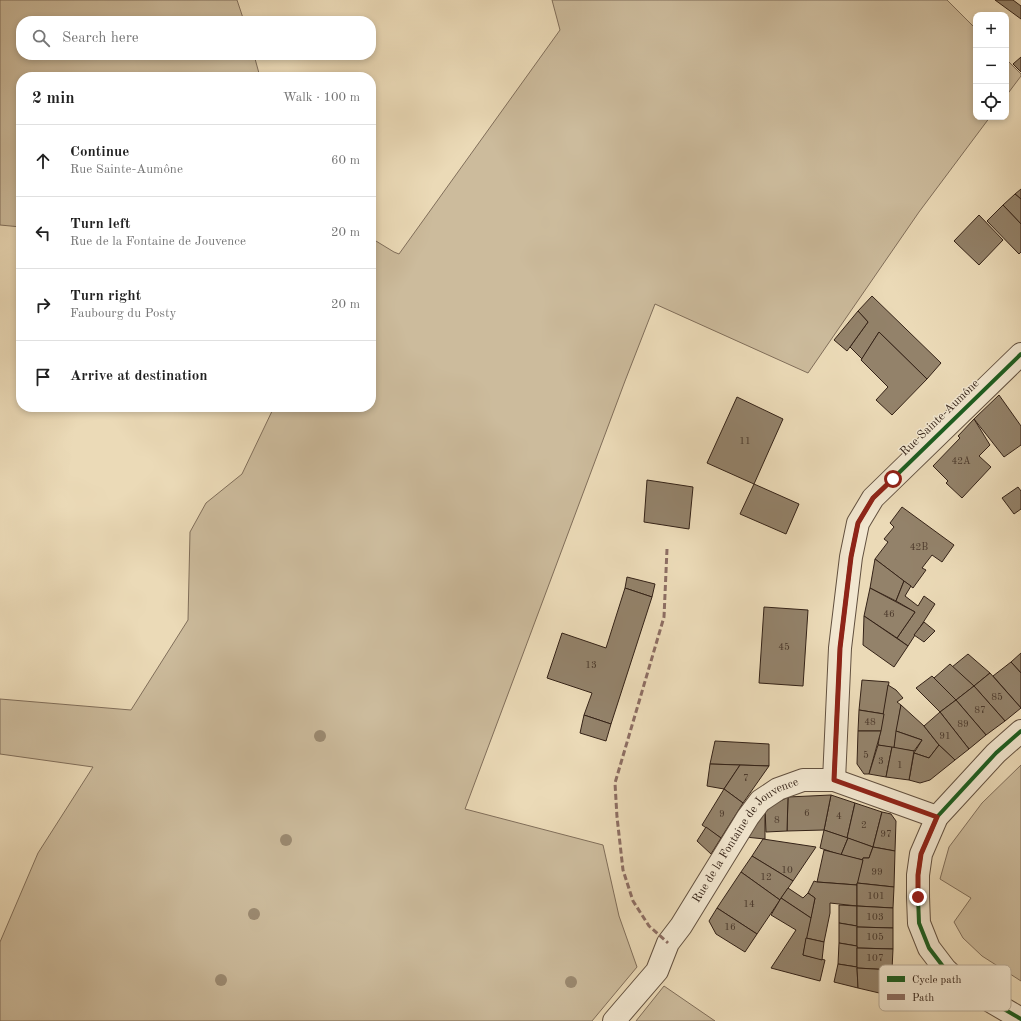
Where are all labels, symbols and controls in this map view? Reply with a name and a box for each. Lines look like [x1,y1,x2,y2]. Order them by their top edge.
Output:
map controls [973,12,1009,120]
button: + [973,12,1009,48]
search box [16,16,376,60]
icon: search [30,27,52,49]
text: Search here [62,31,139,46]
button: − [973,48,1009,84]
button: locate [973,84,1009,120]
text: 2 min [32,90,75,107]
text: Walk · 100 m [283,91,360,104]
text: Continue [70,145,129,160]
icon: ahead [32,150,54,172]
text: 60 m [331,154,360,167]
text: Rue Sainte-Aumône [70,163,183,176]
text: Turn left [70,217,130,232]
icon: left [32,222,54,244]
text: 20 m [331,226,360,239]
text: Rue de la Fontaine de Jouvence [70,235,246,248]
text: Turn right [70,289,141,304]
icon: right [32,294,54,316]
text: 20 m [331,298,360,311]
text: Faubourg du Posty [70,307,176,320]
icon: arrive [32,366,54,388]
text: Arrive at destination [70,369,208,384]
street label: Rue Sainte-Aumône [898,377,982,459]
house number: 11 [739,436,751,446]
house number: 42A [951,456,971,466]
route start [884,470,902,488]
house number: 42B [910,542,928,552]
house number: 46 [883,609,895,619]
house number: 45 [778,642,790,652]
house number: 13 [585,660,597,670]
house number: 85 [991,692,1003,702]
house number: 87 [974,705,986,715]
house number: 48 [864,717,876,727]
house number: 89 [957,719,969,729]
house number: 91 [939,731,951,741]
house number: 5 [863,750,869,760]
house number: 3 [878,756,884,766]
house number: 1 [897,760,903,770]
house number: 7 [743,773,749,783]
street label: Rue de la Fontaine de Jouvence [691,776,801,905]
house number: 6 [804,808,810,818]
house number: 9 [719,809,725,819]
house number: 4 [836,811,842,821]
house number: 8 [774,815,780,825]
house number: 2 [861,820,867,830]
house number: 97 [880,829,892,839]
house number: 10 [781,865,793,875]
house number: 99 [871,867,883,877]
house number: 12 [760,872,772,882]
route end [909,888,927,906]
house number: 101 [867,891,885,901]
house number: 14 [743,899,755,909]
house number: 103 [866,912,884,922]
house number: 16 [724,922,736,932]
house number: 105 [866,932,884,942]
house number: 107 [866,953,884,963]
legend [879,965,1011,1011]
text: Cycle path [912,975,962,986]
text: Path [912,993,934,1004]

